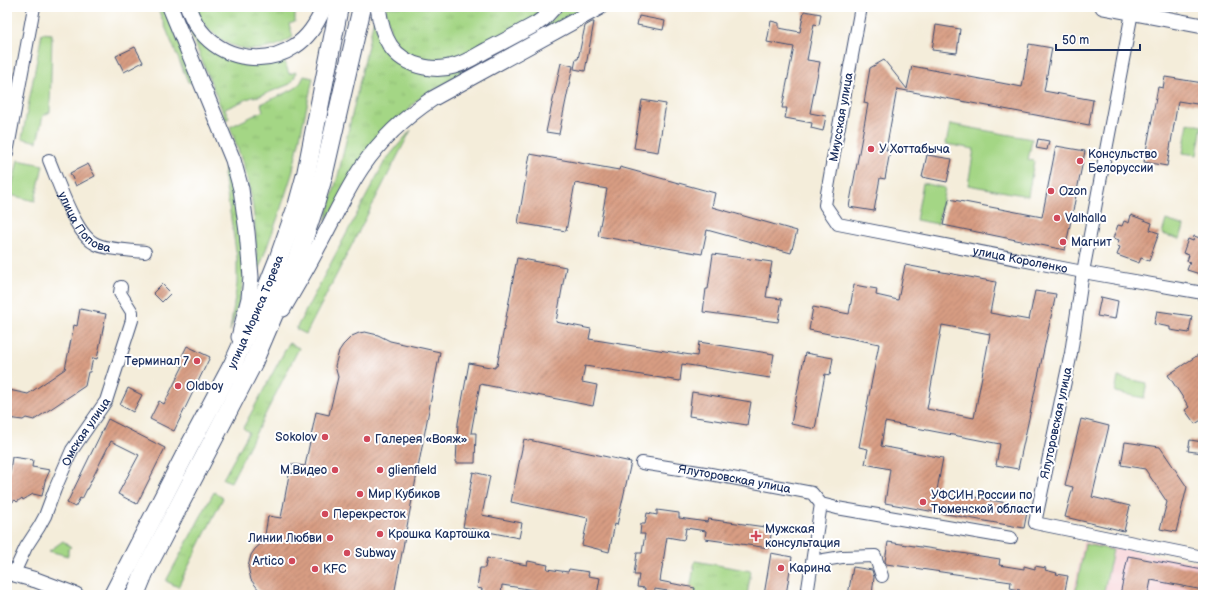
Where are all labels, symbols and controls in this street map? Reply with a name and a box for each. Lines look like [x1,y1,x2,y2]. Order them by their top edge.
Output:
scale bar [1056,26,1140,52]
text: 50 m [1062,33,1089,48]
street label: Миусская улица [826,71,857,163]
place label: У Хоттабыча [879,142,950,157]
marker: У Хоттабыча [866,144,876,154]
place label: Консульство Белоруссии [1088,147,1157,176]
marker: Консульство Белоруссии [1075,156,1085,166]
place label: Ozon [1059,184,1087,199]
marker: Ozon [1046,186,1056,196]
street label: улица Попова [54,189,112,256]
place label: Valhalla [1065,211,1107,226]
marker: Valhalla [1052,213,1062,223]
place label: Магнит [1071,235,1112,250]
marker: Магнит [1058,237,1068,247]
street label: улица Короленко [972,244,1069,277]
street label: улица Мориса Тореза [225,254,287,372]
place label: Терминал 7 [124,354,189,369]
marker: Терминал 7 [192,356,202,366]
street label: Ялуторовская улица [1037,366,1076,480]
place label: Oldboy [186,379,224,394]
marker: Oldboy [173,381,183,391]
street label: Омская улица [59,395,114,469]
place label: Sokolov [275,430,317,445]
marker: Sokolov [320,432,330,442]
place label: Галерея «Вояж» [375,432,468,447]
marker: Галерея «Вояж» [362,434,372,444]
street label: Ялуторовская улица [677,462,792,497]
place label: М.Видео [280,463,327,478]
place label: glienfield [388,463,437,478]
marker: М.Видео [330,465,340,475]
marker: glienfield [375,465,385,475]
place label: Мир Кубиков [368,487,441,502]
place label: УФСИН России по Тюменской области [931,488,1042,517]
marker: Мир Кубиков [355,489,365,499]
marker: УФСИН России по Тюменской области [918,497,928,507]
place label: Перекресток [333,507,406,522]
marker: Перекресток [320,509,330,519]
place label: Мужская консультация [765,522,841,551]
place label: Крошка Картошка [388,527,490,542]
marker: Крошка Картошка [375,529,385,539]
marker: Мужская консультация [750,530,762,542]
place label: Линии Любви [247,531,322,546]
marker: Линии Любви [325,533,335,543]
place label: Subway [355,546,396,561]
marker: Subway [342,548,352,558]
place label: Artico [253,554,284,569]
marker: Artico [287,556,297,566]
place label: Карина [789,561,831,576]
place label: KFC [323,562,347,577]
marker: Карина [776,563,786,573]
marker: KFC [310,564,320,574]

